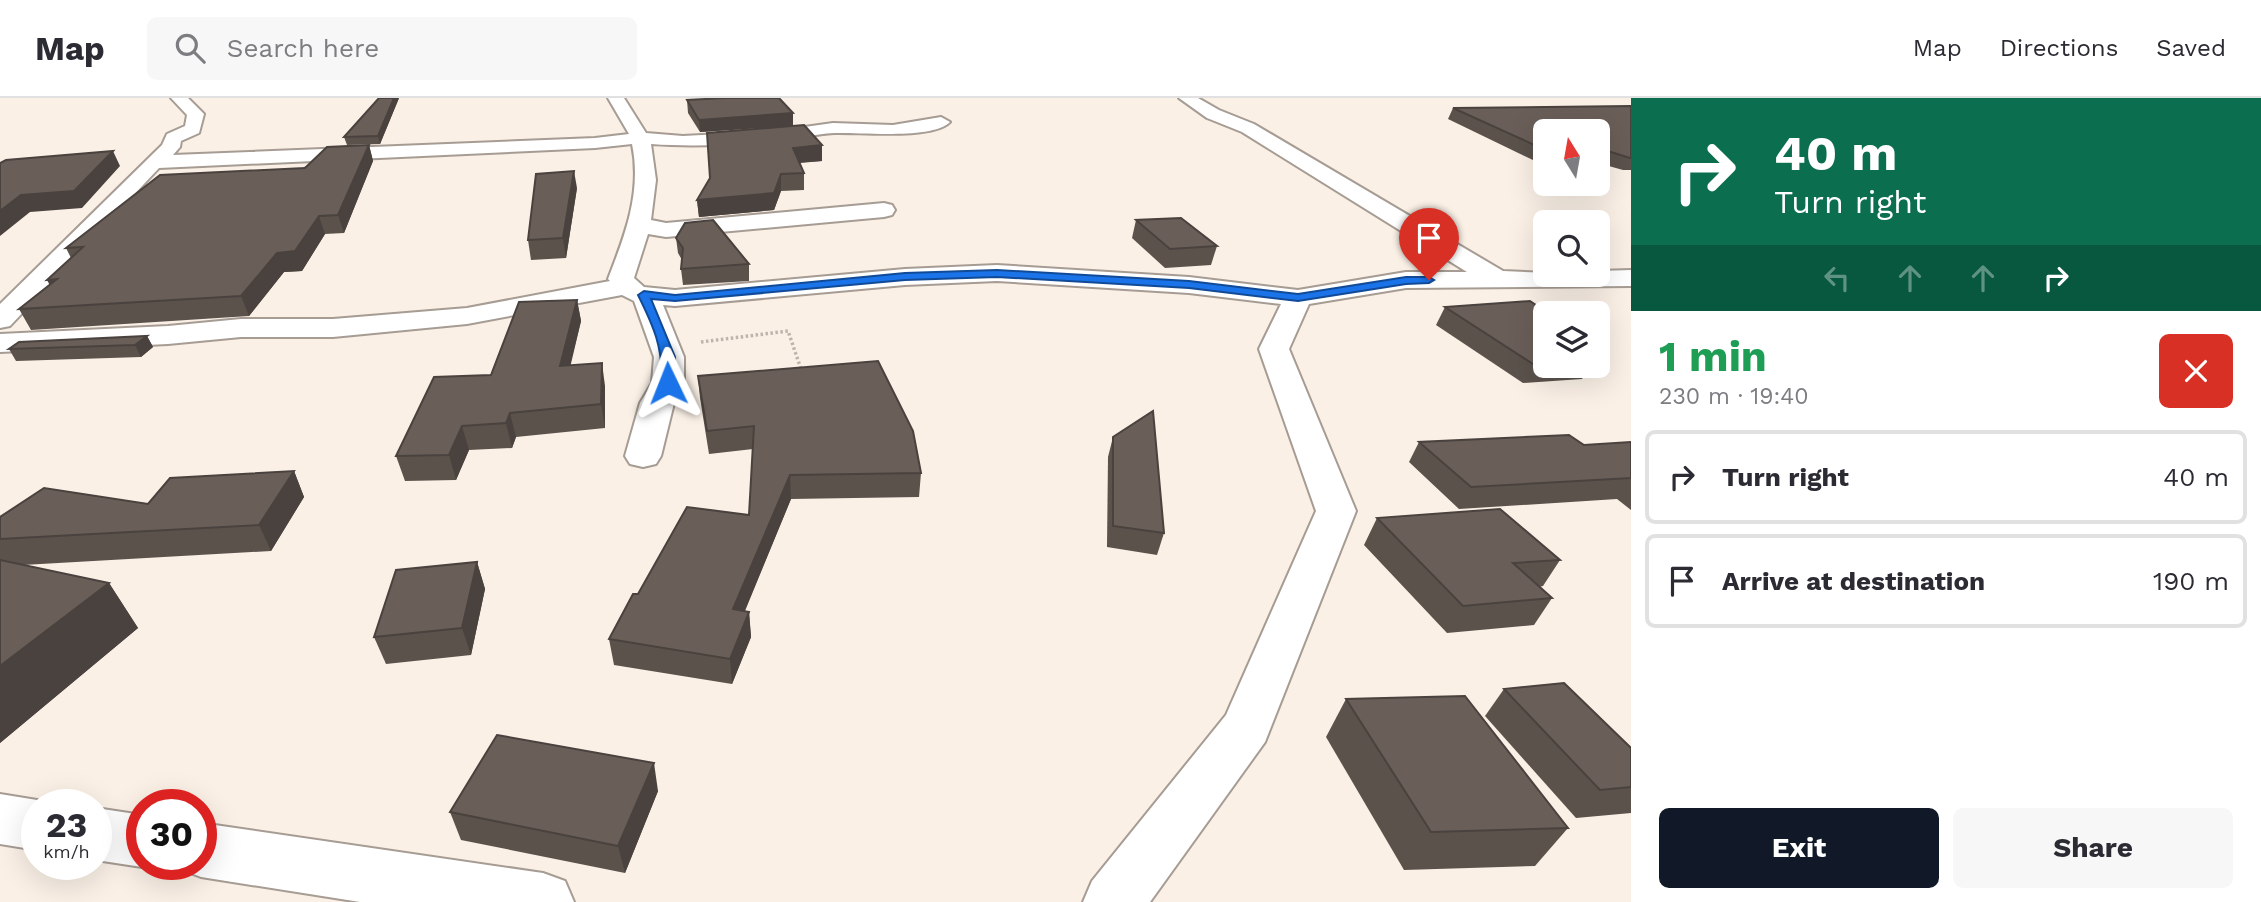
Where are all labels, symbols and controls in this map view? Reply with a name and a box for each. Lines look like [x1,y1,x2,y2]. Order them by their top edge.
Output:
search box [147,17,637,80]
text: Map [35,29,105,68]
icon: search [171,29,209,67]
text: Search here [227,33,379,63]
text: Map [1913,34,1962,62]
text: Directions [2000,34,2118,62]
text: Saved [2156,34,2226,62]
north arrow [1533,119,1610,196]
map controls [1533,119,1610,378]
text: 40 m [1774,124,1897,182]
icon: right [1659,126,1750,217]
text: Turn right [1774,183,1926,221]
pin [1399,208,1459,280]
button: search [1533,210,1610,287]
icon: arrive [1410,219,1448,257]
icon: left [1818,259,1856,297]
icon: ahead [1891,259,1929,297]
icon: ahead [1964,259,2002,297]
icon: right [2037,259,2075,297]
button: layers [1533,301,1610,378]
text: 1 min [1659,332,1767,381]
button: close [2159,334,2233,408]
position arrow [631,346,705,420]
text: 230 m · 19:40 [1659,383,1809,410]
icon: right [1663,458,1701,496]
text: Turn right [1722,462,1849,492]
text: 40 m [2163,462,2229,492]
icon: arrive [1663,562,1701,600]
text: Arrive at destination [1722,566,1985,596]
text: 190 m [2153,566,2229,596]
speed limit sign: 30 [126,789,217,880]
text: 23 [46,804,87,846]
button: Exit [1659,808,1939,888]
button: Share [1953,808,2233,888]
text: km/h [43,841,90,862]

